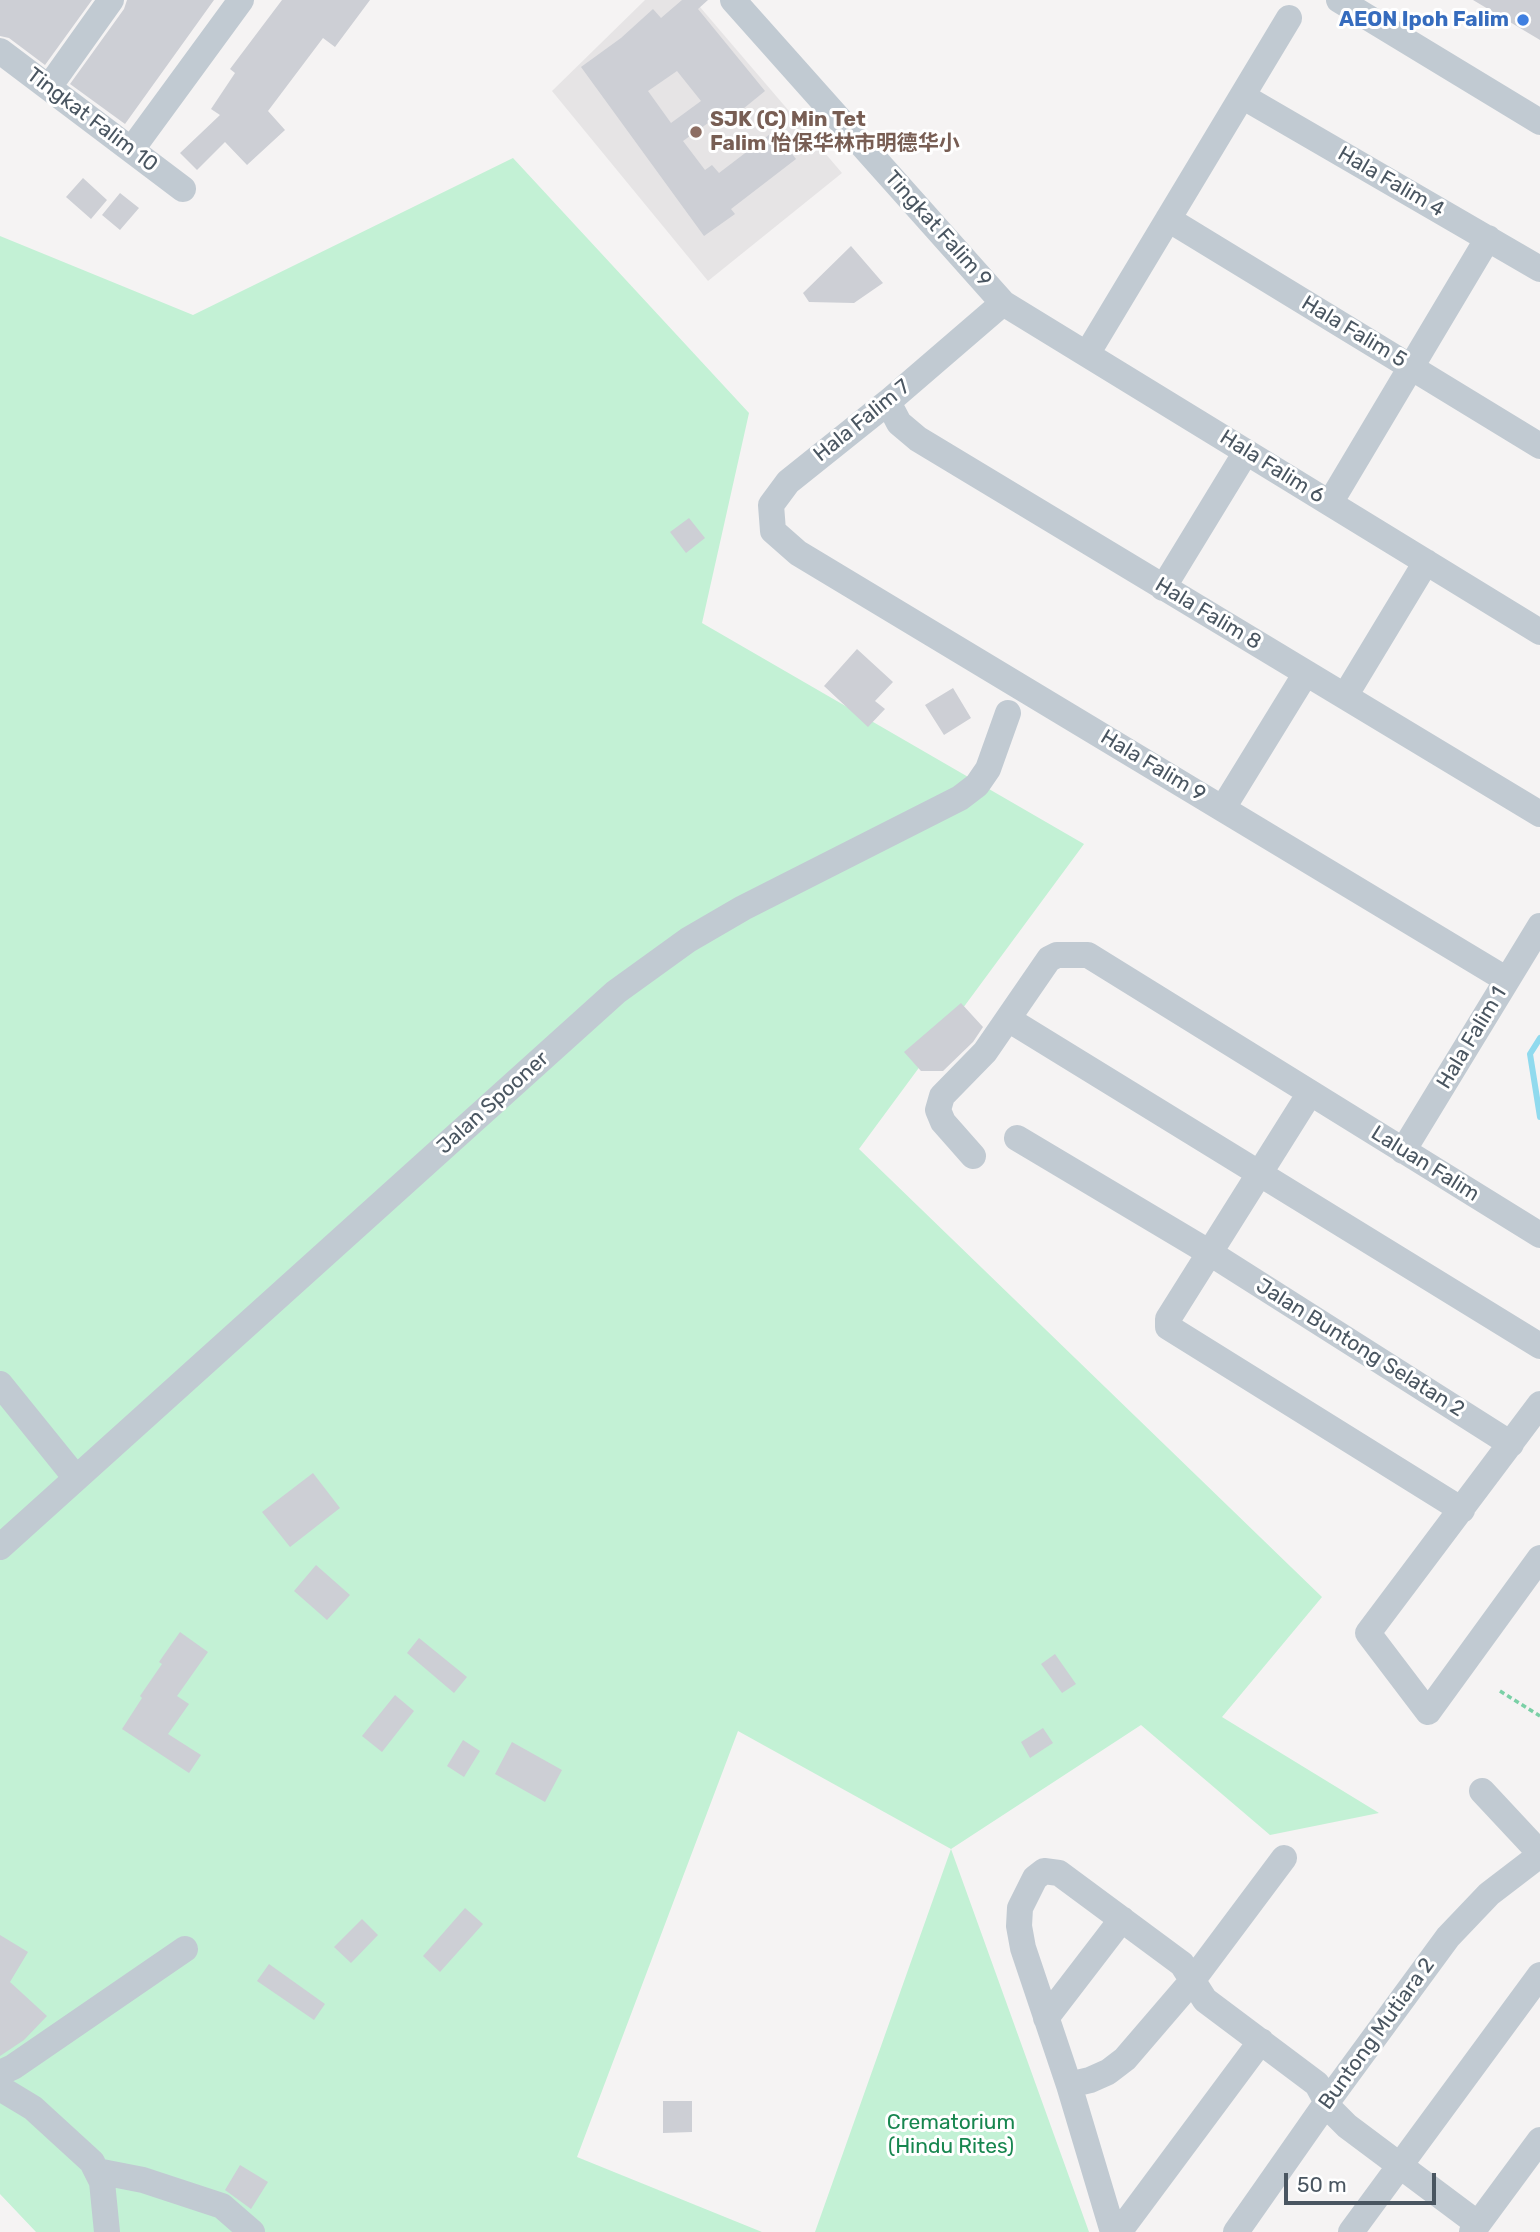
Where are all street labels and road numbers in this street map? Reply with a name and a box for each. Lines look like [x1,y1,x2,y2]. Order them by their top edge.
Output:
street label: Tingkat Falim 10 [22,63,162,177]
street label: Hala Falim 4 [1333,141,1449,223]
street label: Tingkat Falim 9 [879,166,997,292]
street label: Hala Falim 5 [1297,291,1411,373]
street label: Hala Falim 7 [809,375,915,467]
street label: Hala Falim 6 [1215,425,1329,509]
street label: Hala Falim 8 [1150,573,1266,655]
street label: Hala Falim 9 [1096,725,1210,807]
street label: Hala Falim 1 [1432,982,1512,1094]
street label: Jalan Spooner [432,1046,554,1160]
street label: Laluan Falim [1366,1121,1484,1207]
street label: Jalan Buntong Selatan 2 [1251,1274,1469,1422]
street label: Buntong Mutiara 2 [1314,1953,1440,2115]

